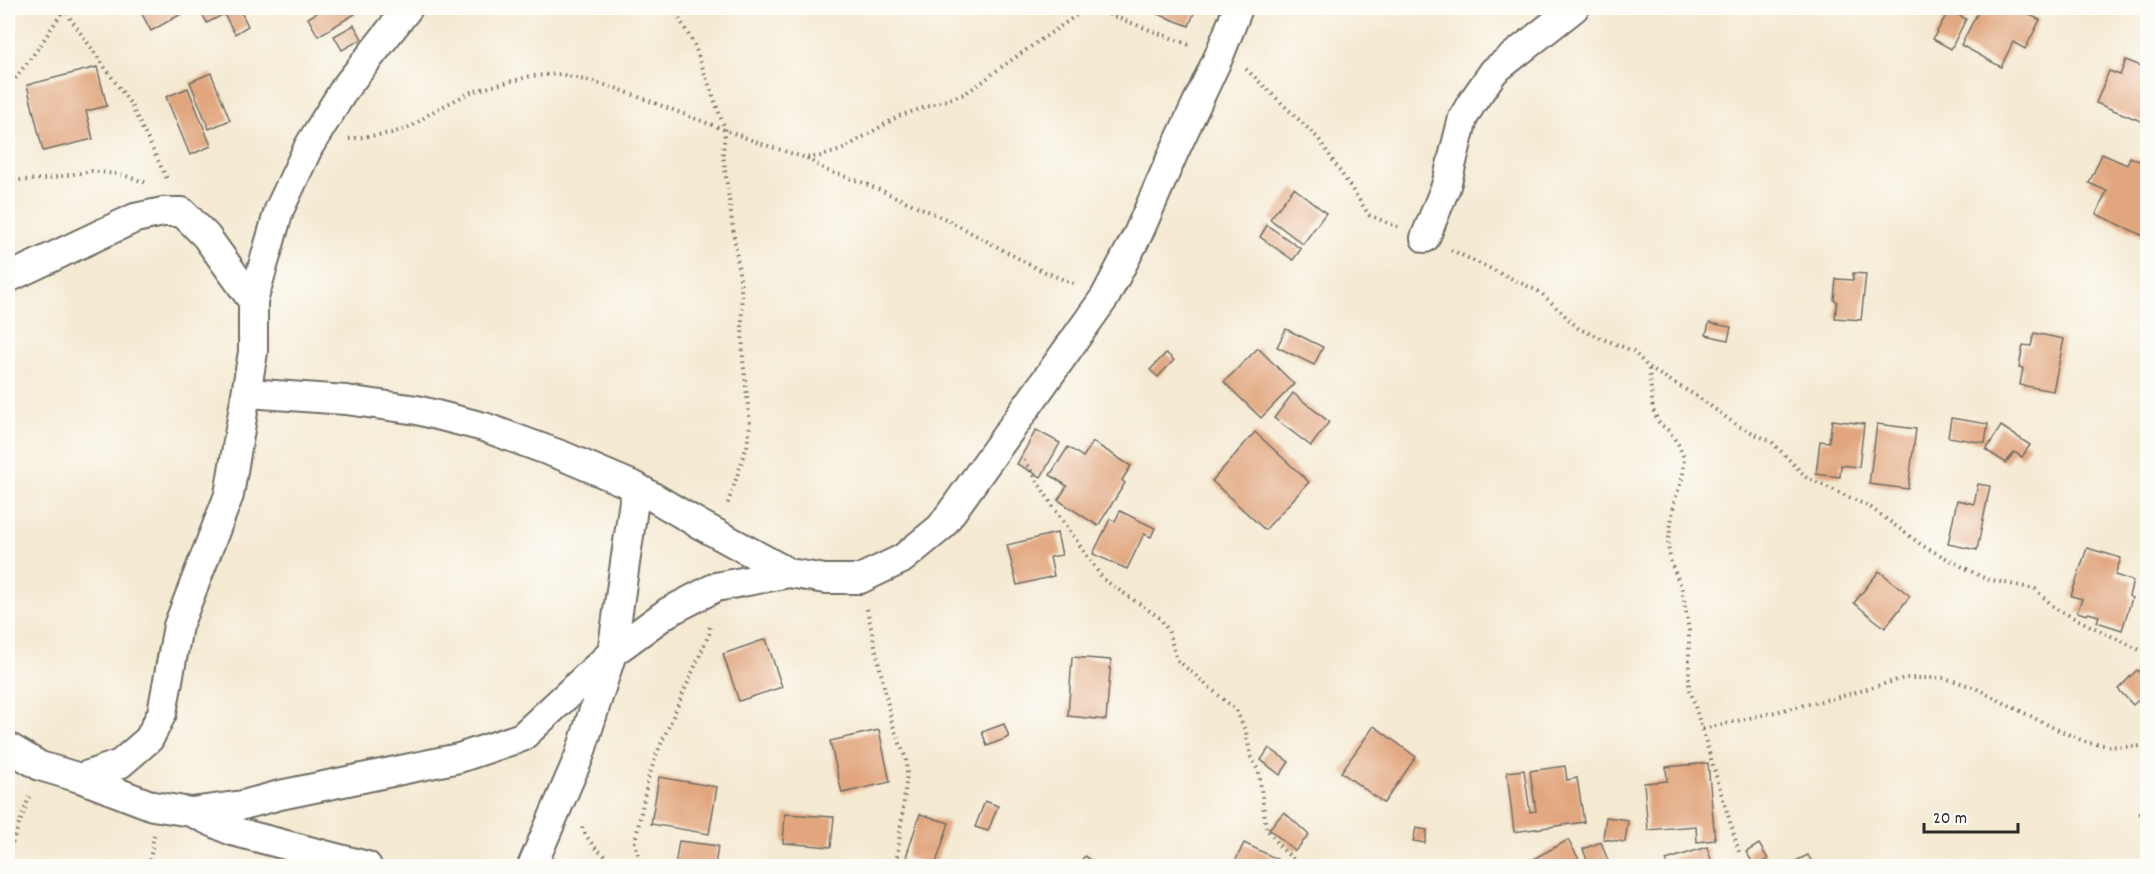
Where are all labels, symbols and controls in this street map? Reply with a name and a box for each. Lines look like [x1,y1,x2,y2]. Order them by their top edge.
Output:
scale bar [1924,796,2018,834]
text: 20 m [1933,807,1967,832]

